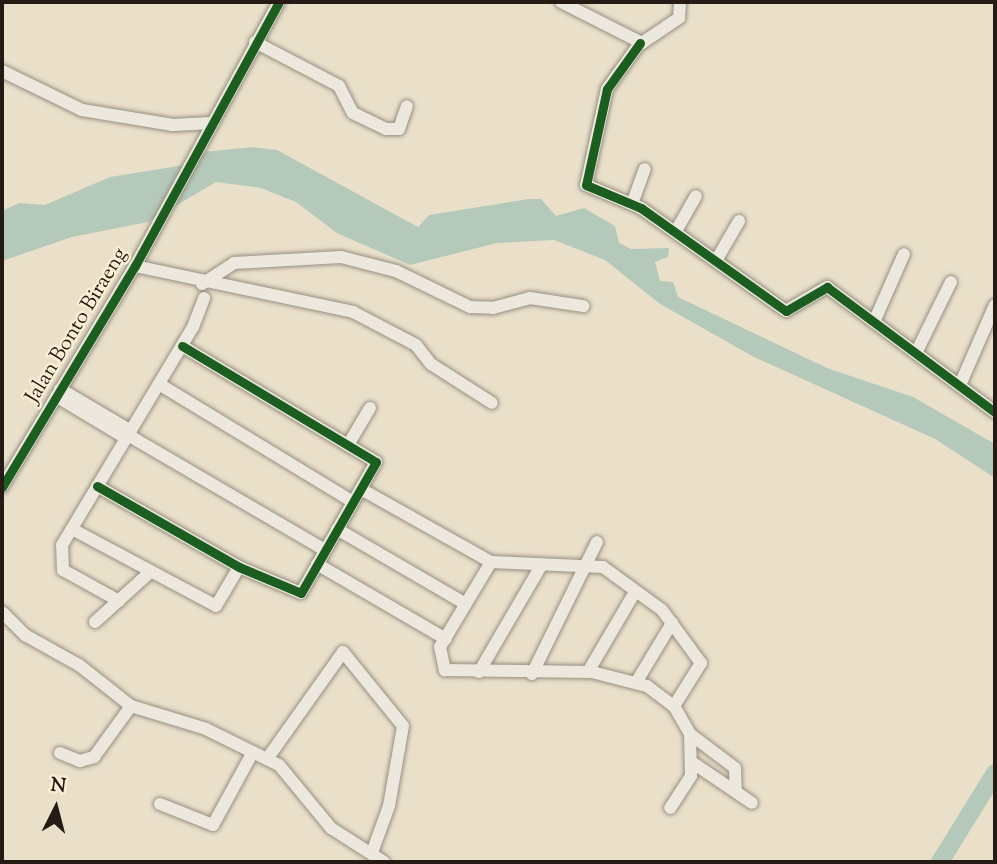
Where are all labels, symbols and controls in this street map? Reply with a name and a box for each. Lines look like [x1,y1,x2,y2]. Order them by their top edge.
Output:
street label: Jalan Bonto Biraeng [21,244,133,408]
text: N [49,772,67,801]
north arrow [21,773,91,843]

